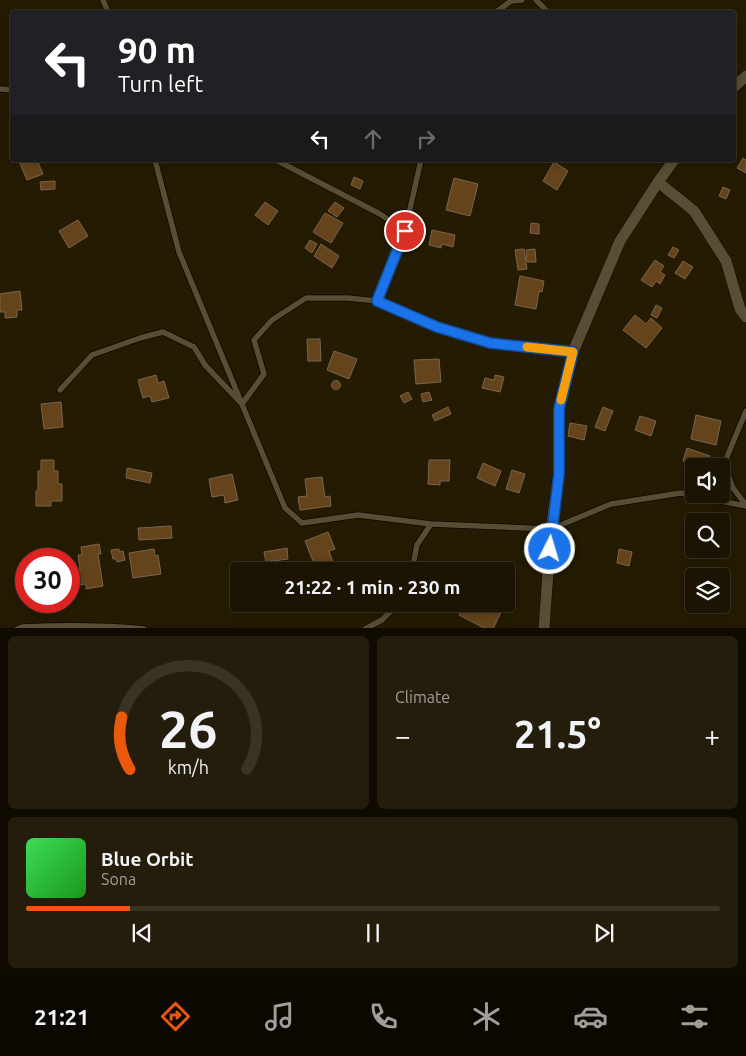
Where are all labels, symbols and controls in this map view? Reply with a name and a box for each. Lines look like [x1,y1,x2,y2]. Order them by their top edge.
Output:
icon: left [35,30,100,95]
text: 90 m [118,30,196,70]
text: Turn left [118,71,203,96]
icon: left [306,125,334,153]
icon: ahead [359,125,387,153]
icon: right [412,125,440,153]
pin [384,210,426,252]
icon: arrive [391,217,419,245]
map controls [685,458,730,613]
button: sound [685,458,730,503]
button: search [685,513,730,558]
position arrow [523,522,575,574]
speed limit sign: 30 [15,548,80,613]
button: layers [685,568,730,613]
text: 21:22 · 1 min · 230 m [285,576,460,598]
text: Climate [395,688,450,706]
text: 26 [159,700,218,758]
text: 21.5° [514,713,601,755]
text: − [395,720,411,751]
text: + [704,720,720,751]
text: km/h [168,757,209,777]
text: Blue Orbit [101,848,194,870]
text: Sona [101,870,136,888]
icon: previous [128,919,156,947]
icon: pause [359,919,387,947]
icon: next [590,919,618,947]
icon: directions [158,999,193,1034]
icon: music [262,999,297,1034]
icon: phone [366,999,401,1034]
icon: climate [469,999,504,1034]
icon: car [573,999,608,1034]
icon: filters [677,999,712,1034]
text: 21:21 [34,1004,89,1029]

